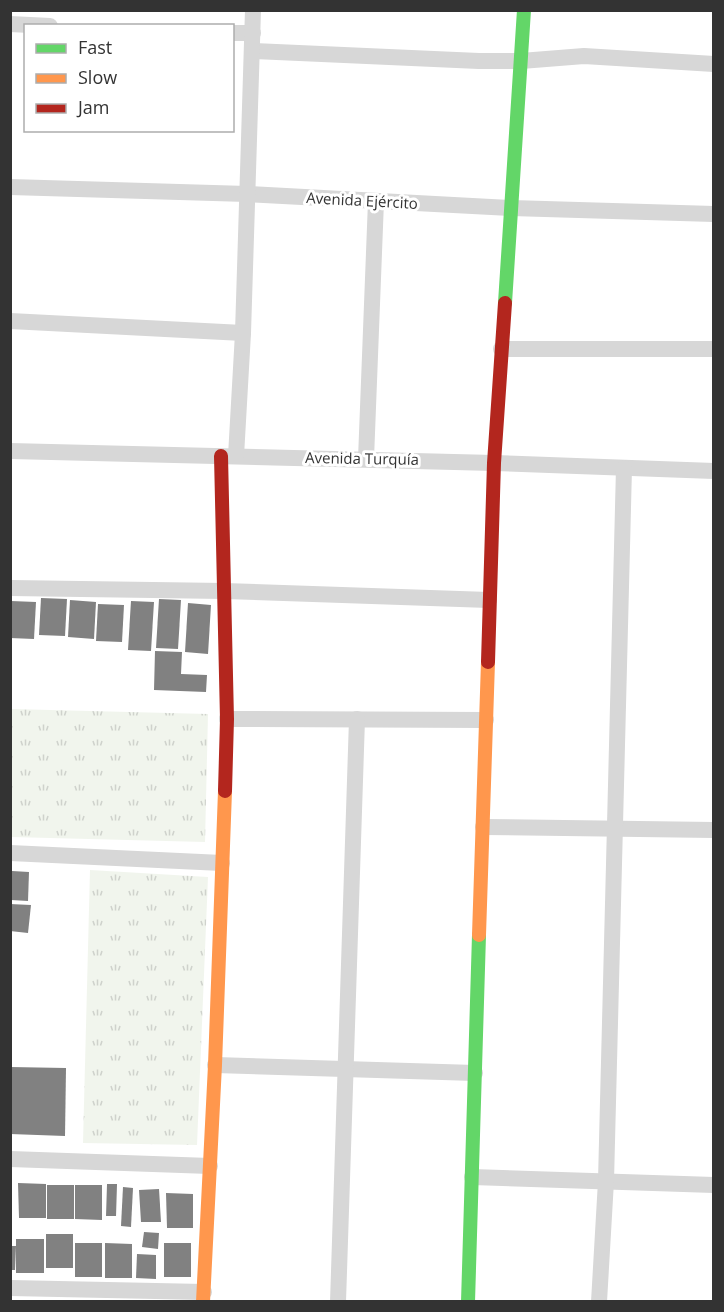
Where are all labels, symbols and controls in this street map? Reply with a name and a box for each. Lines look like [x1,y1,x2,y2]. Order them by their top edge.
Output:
legend [24,24,234,132]
text: Fast [78,35,112,59]
text: Slow [78,65,117,89]
text: Jam [76,95,110,119]
street label: Avenida Ejército [306,187,418,213]
street label: Avenida Turquía [305,447,419,469]

